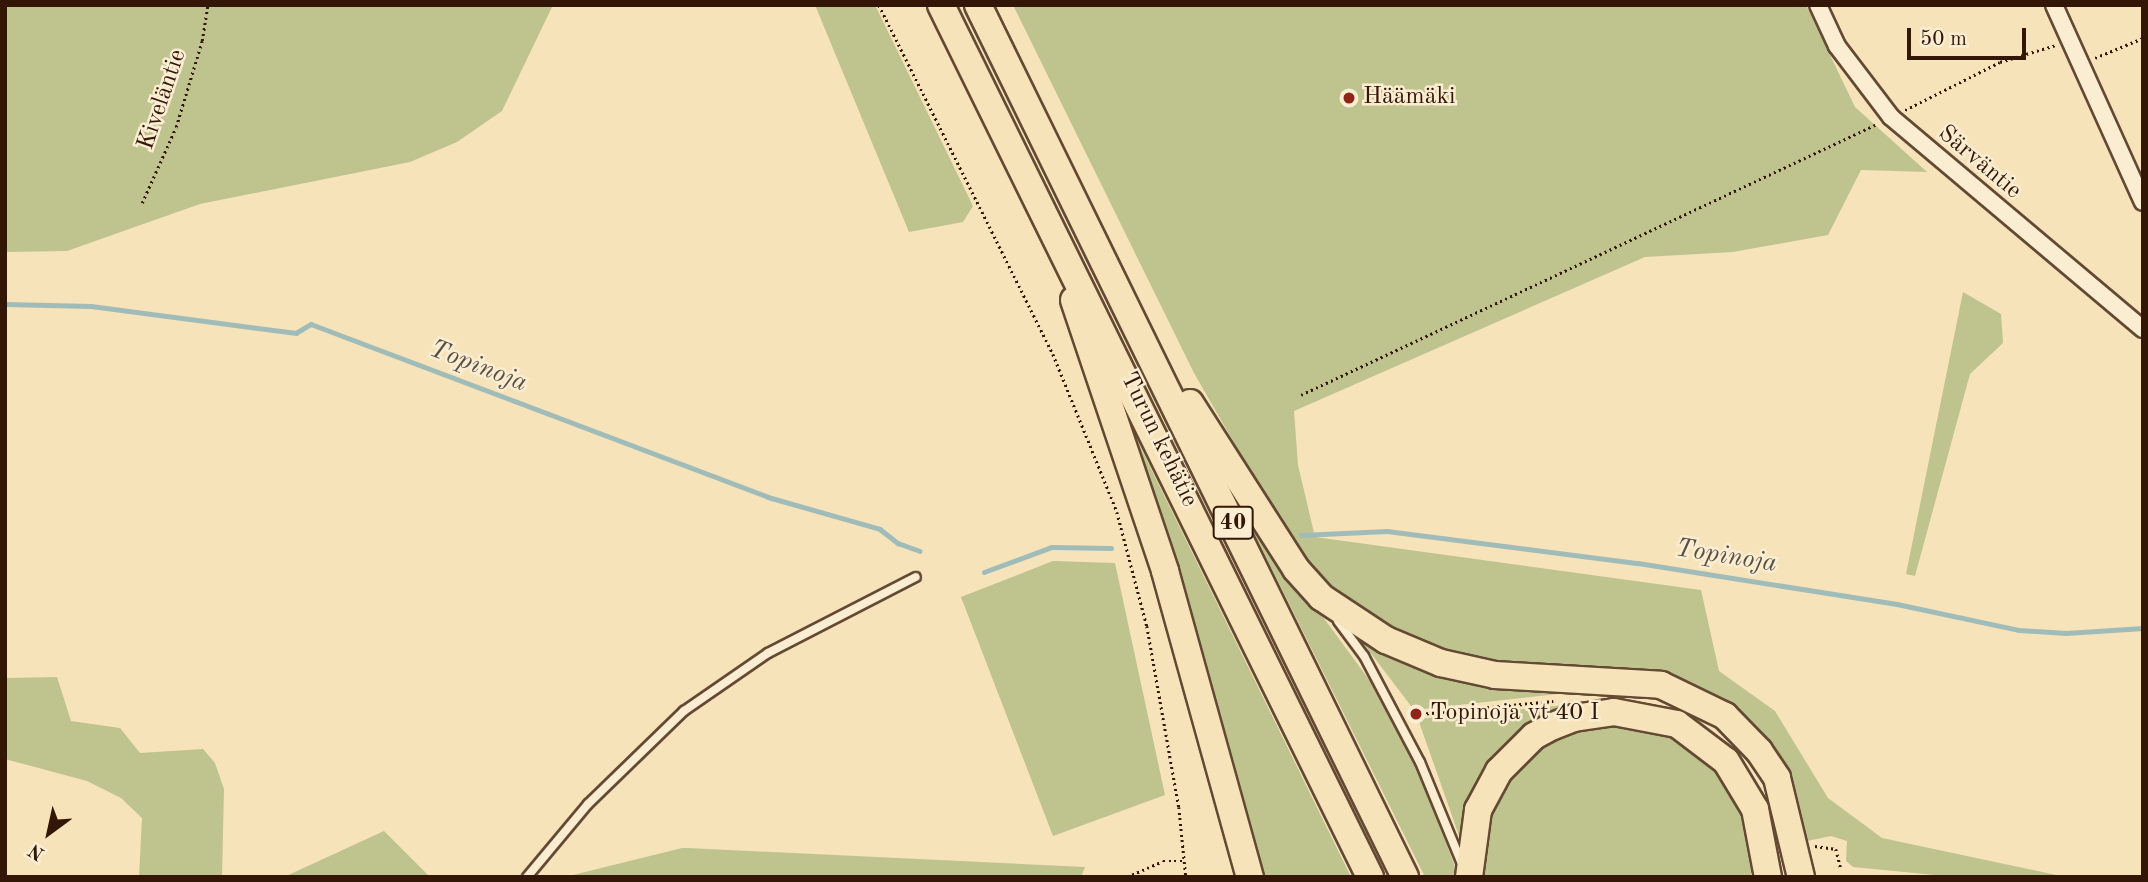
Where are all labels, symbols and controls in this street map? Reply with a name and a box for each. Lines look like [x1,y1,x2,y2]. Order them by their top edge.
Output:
scale bar [1910,14,2029,58]
text: 50 m [1920,29,1967,50]
street label: Kiveläntie [132,46,194,154]
place label: Häämäki [1363,84,1455,112]
marker: Häämäki [1341,90,1357,106]
street label: Särväntie [1931,120,2027,206]
water label: Topinoja [425,334,531,400]
street label: Turun kehätie [1113,368,1203,512]
road number: 40 [1212,503,1254,542]
water label: Topinoja [1673,534,1779,580]
place label: Topinoja vt 40 I [1430,700,1599,728]
marker: Topinoja vt 40 I [1408,706,1424,722]
north arrow [14,798,84,868]
text: N [26,839,49,863]

